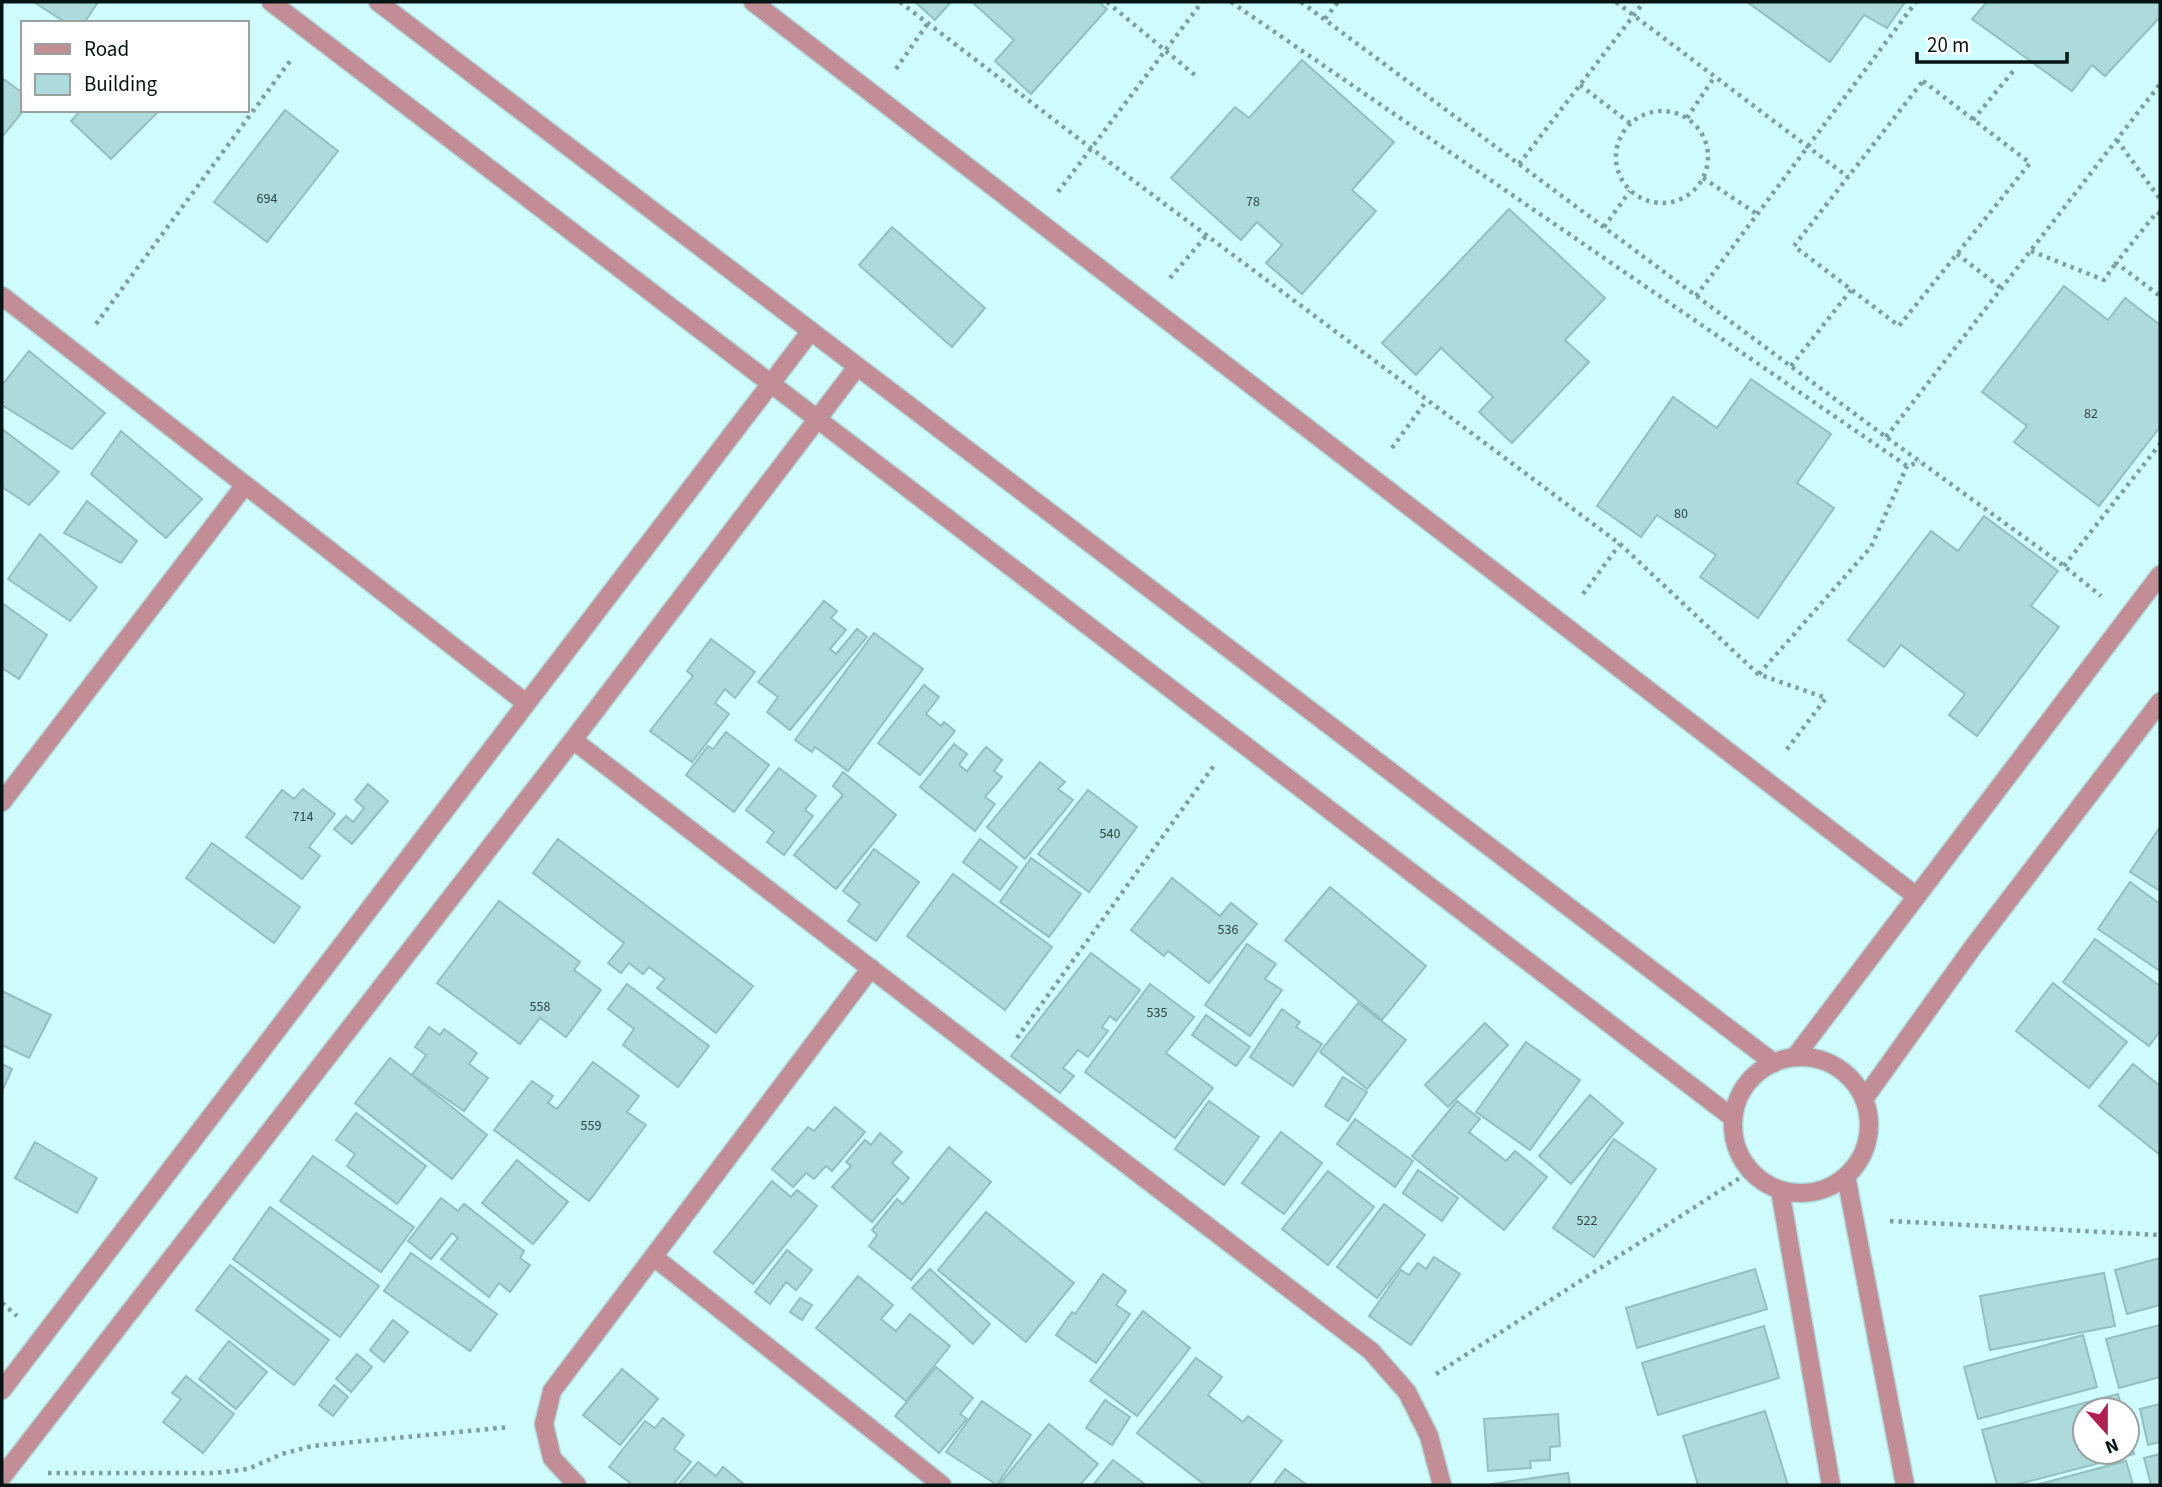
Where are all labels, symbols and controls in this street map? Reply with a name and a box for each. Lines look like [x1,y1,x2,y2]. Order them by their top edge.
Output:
legend [21,21,248,112]
scale bar [1917,21,2068,65]
text: 20 m [1927,30,1969,60]
text: Road [84,34,129,64]
text: Building [84,69,158,99]
house number: 694 [257,189,277,209]
house number: 78 [1246,192,1260,212]
house number: 82 [2084,404,2098,424]
house number: 80 [1674,504,1688,524]
house number: 714 [293,807,313,827]
house number: 540 [1100,824,1120,844]
house number: 536 [1218,920,1238,940]
house number: 558 [530,997,550,1017]
house number: 535 [1147,1003,1167,1023]
house number: 559 [581,1116,601,1136]
house number: 522 [1577,1211,1597,1231]
north arrow [2071,1396,2141,1466]
text: N [2101,1431,2122,1460]

